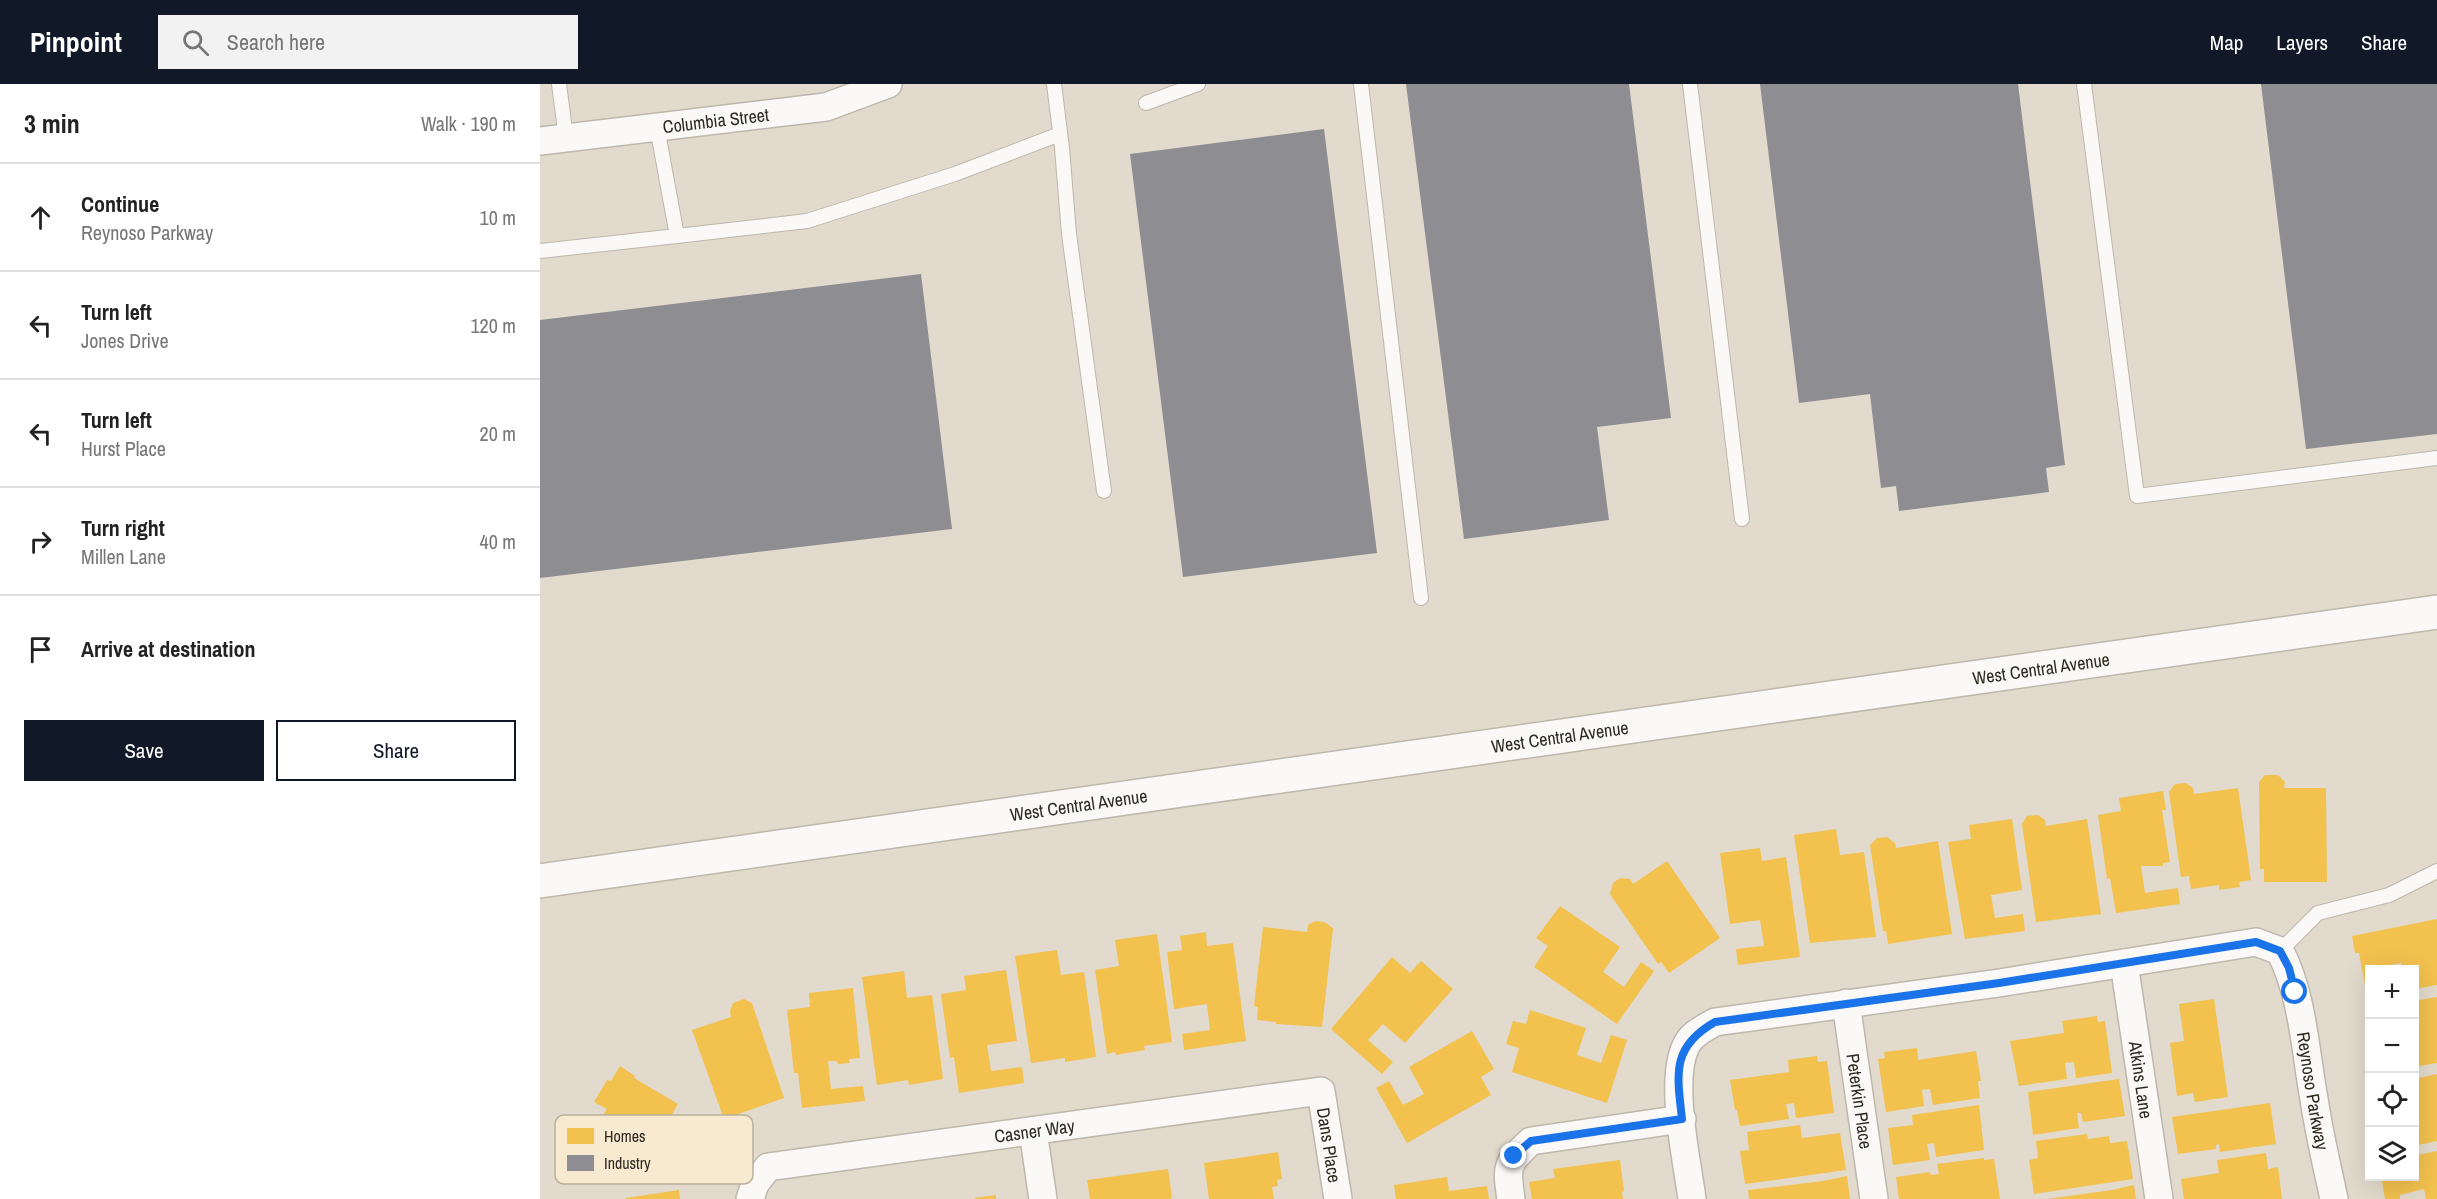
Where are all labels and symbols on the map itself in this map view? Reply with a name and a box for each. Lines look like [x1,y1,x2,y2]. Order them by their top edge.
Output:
street label: Columbia Street [661,101,770,139]
street label: West Central Avenue [1971,646,2111,690]
street label: West Central Avenue [1490,714,1630,758]
street label: West Central Avenue [1008,783,1149,827]
route start [2281,978,2307,1004]
street label: Reynoso Parkway [2291,1030,2336,1153]
street label: Atkins Lane [2123,1038,2159,1120]
street label: Peterkin Place [1841,1052,1879,1150]
street label: Dans Place [1311,1106,1348,1184]
street label: Casner Way [993,1112,1077,1148]
legend [555,1115,753,1184]
text: Homes [604,1125,646,1147]
route end [1500,1142,1526,1168]
text: Industry [604,1152,651,1174]

